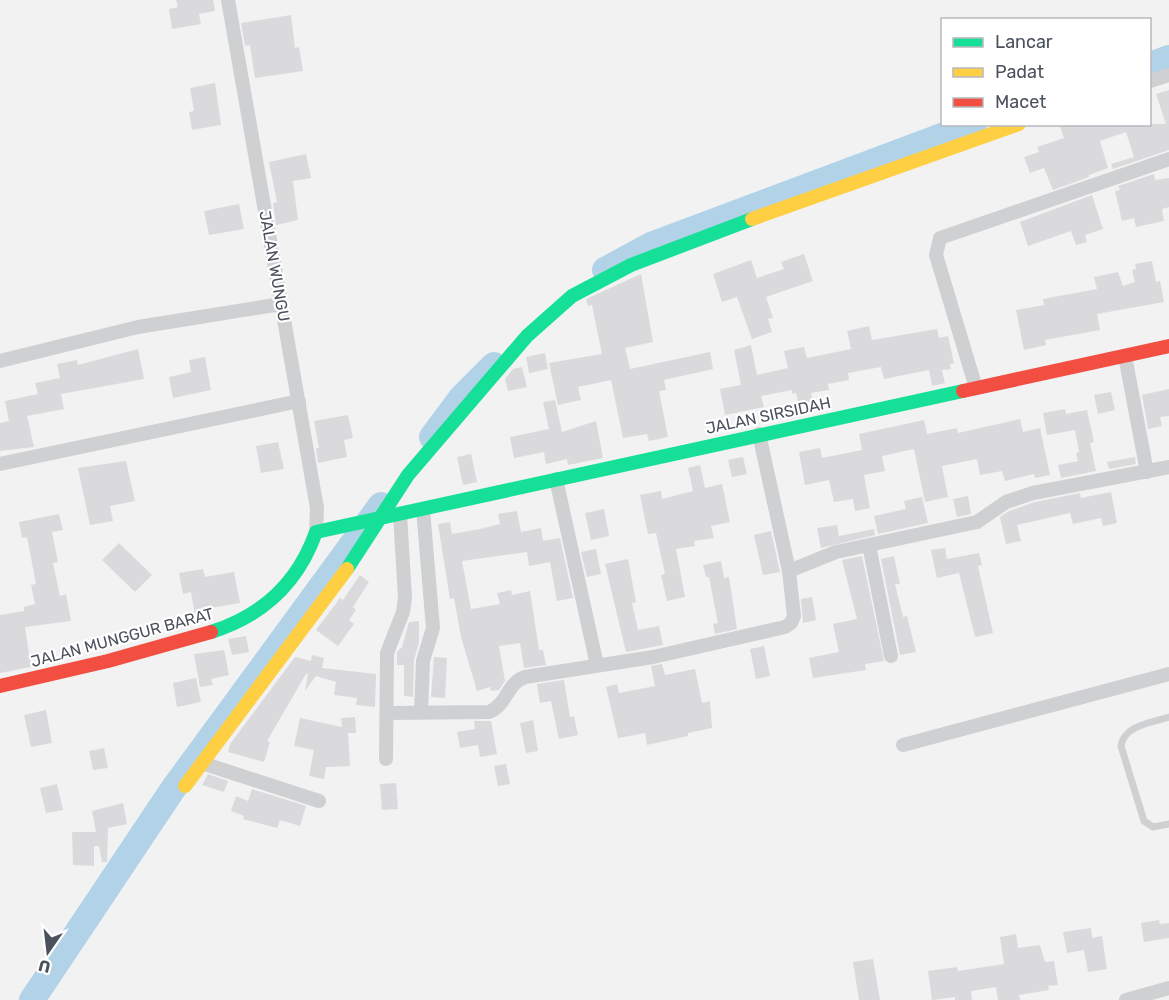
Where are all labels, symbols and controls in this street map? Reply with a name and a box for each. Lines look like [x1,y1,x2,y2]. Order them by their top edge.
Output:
legend [941,18,1151,126]
text: Lancar [995,31,1053,53]
text: Padat [995,61,1044,83]
text: Macet [995,91,1046,113]
street label: JALAN WUNGU [255,209,294,323]
street label: JALAN SIRSIDAH [704,393,832,438]
street label: JALAN MUNGGUR BARAT [29,604,216,671]
north arrow [18,922,78,982]
text: U [37,955,52,977]

